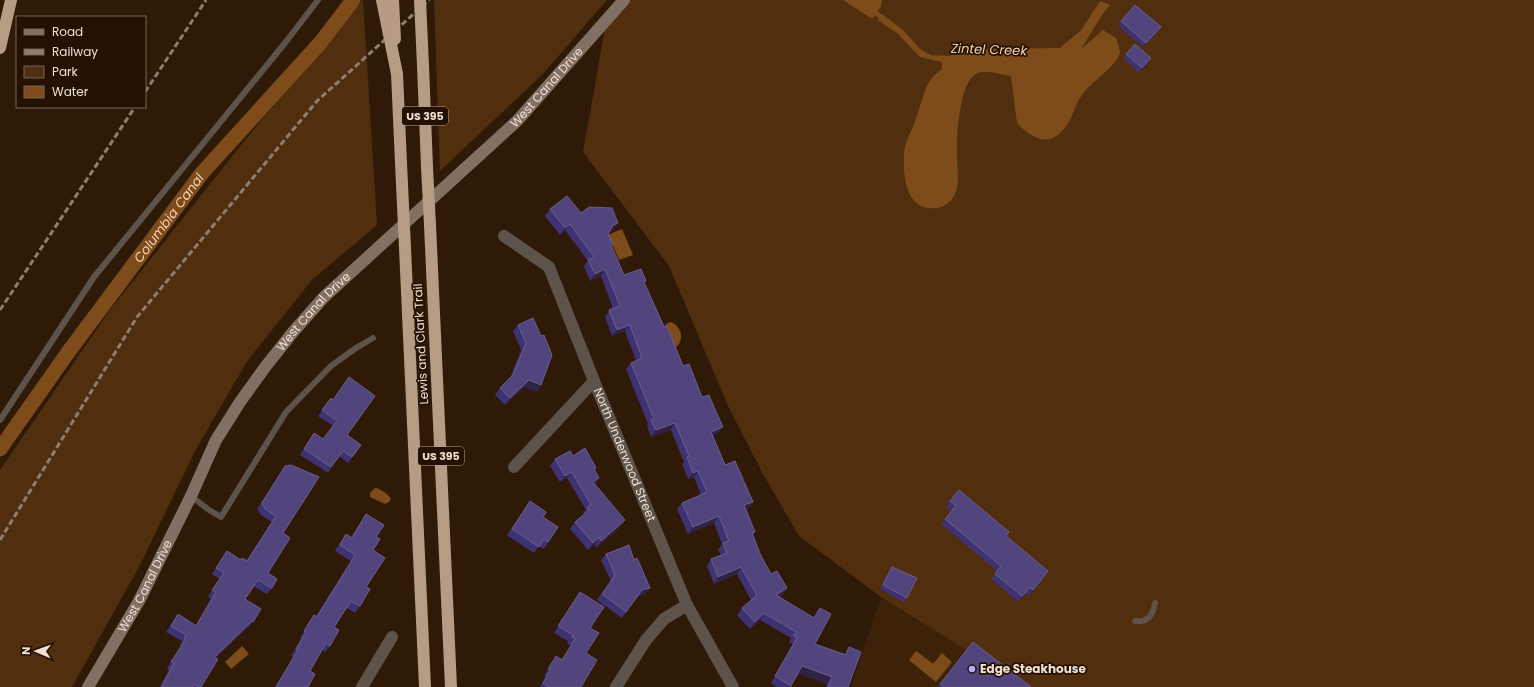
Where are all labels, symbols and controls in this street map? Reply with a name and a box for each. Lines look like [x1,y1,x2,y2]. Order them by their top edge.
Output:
legend [16,16,146,108]
text: Road [52,23,83,40]
water label: Zintel Creek [950,39,1029,60]
text: Railway [52,43,98,60]
street label: West Canal Drive [506,43,587,131]
text: Park [52,63,79,80]
text: Water [52,83,89,100]
road number: US 395 [402,107,448,125]
water label: Columbia Canal [129,169,209,267]
street label: West Canal Drive [272,268,354,355]
street label: Lewis and Clark Trail [409,283,432,405]
street label: North Underwood Street [590,385,660,524]
road number: US 395 [418,447,464,465]
street label: West Canal Drive [113,537,176,635]
north arrow [16,631,56,671]
text: N [18,646,34,655]
place label: Edge Steakhouse [980,660,1086,677]
marker: Edge Steakhouse [967,664,977,674]

